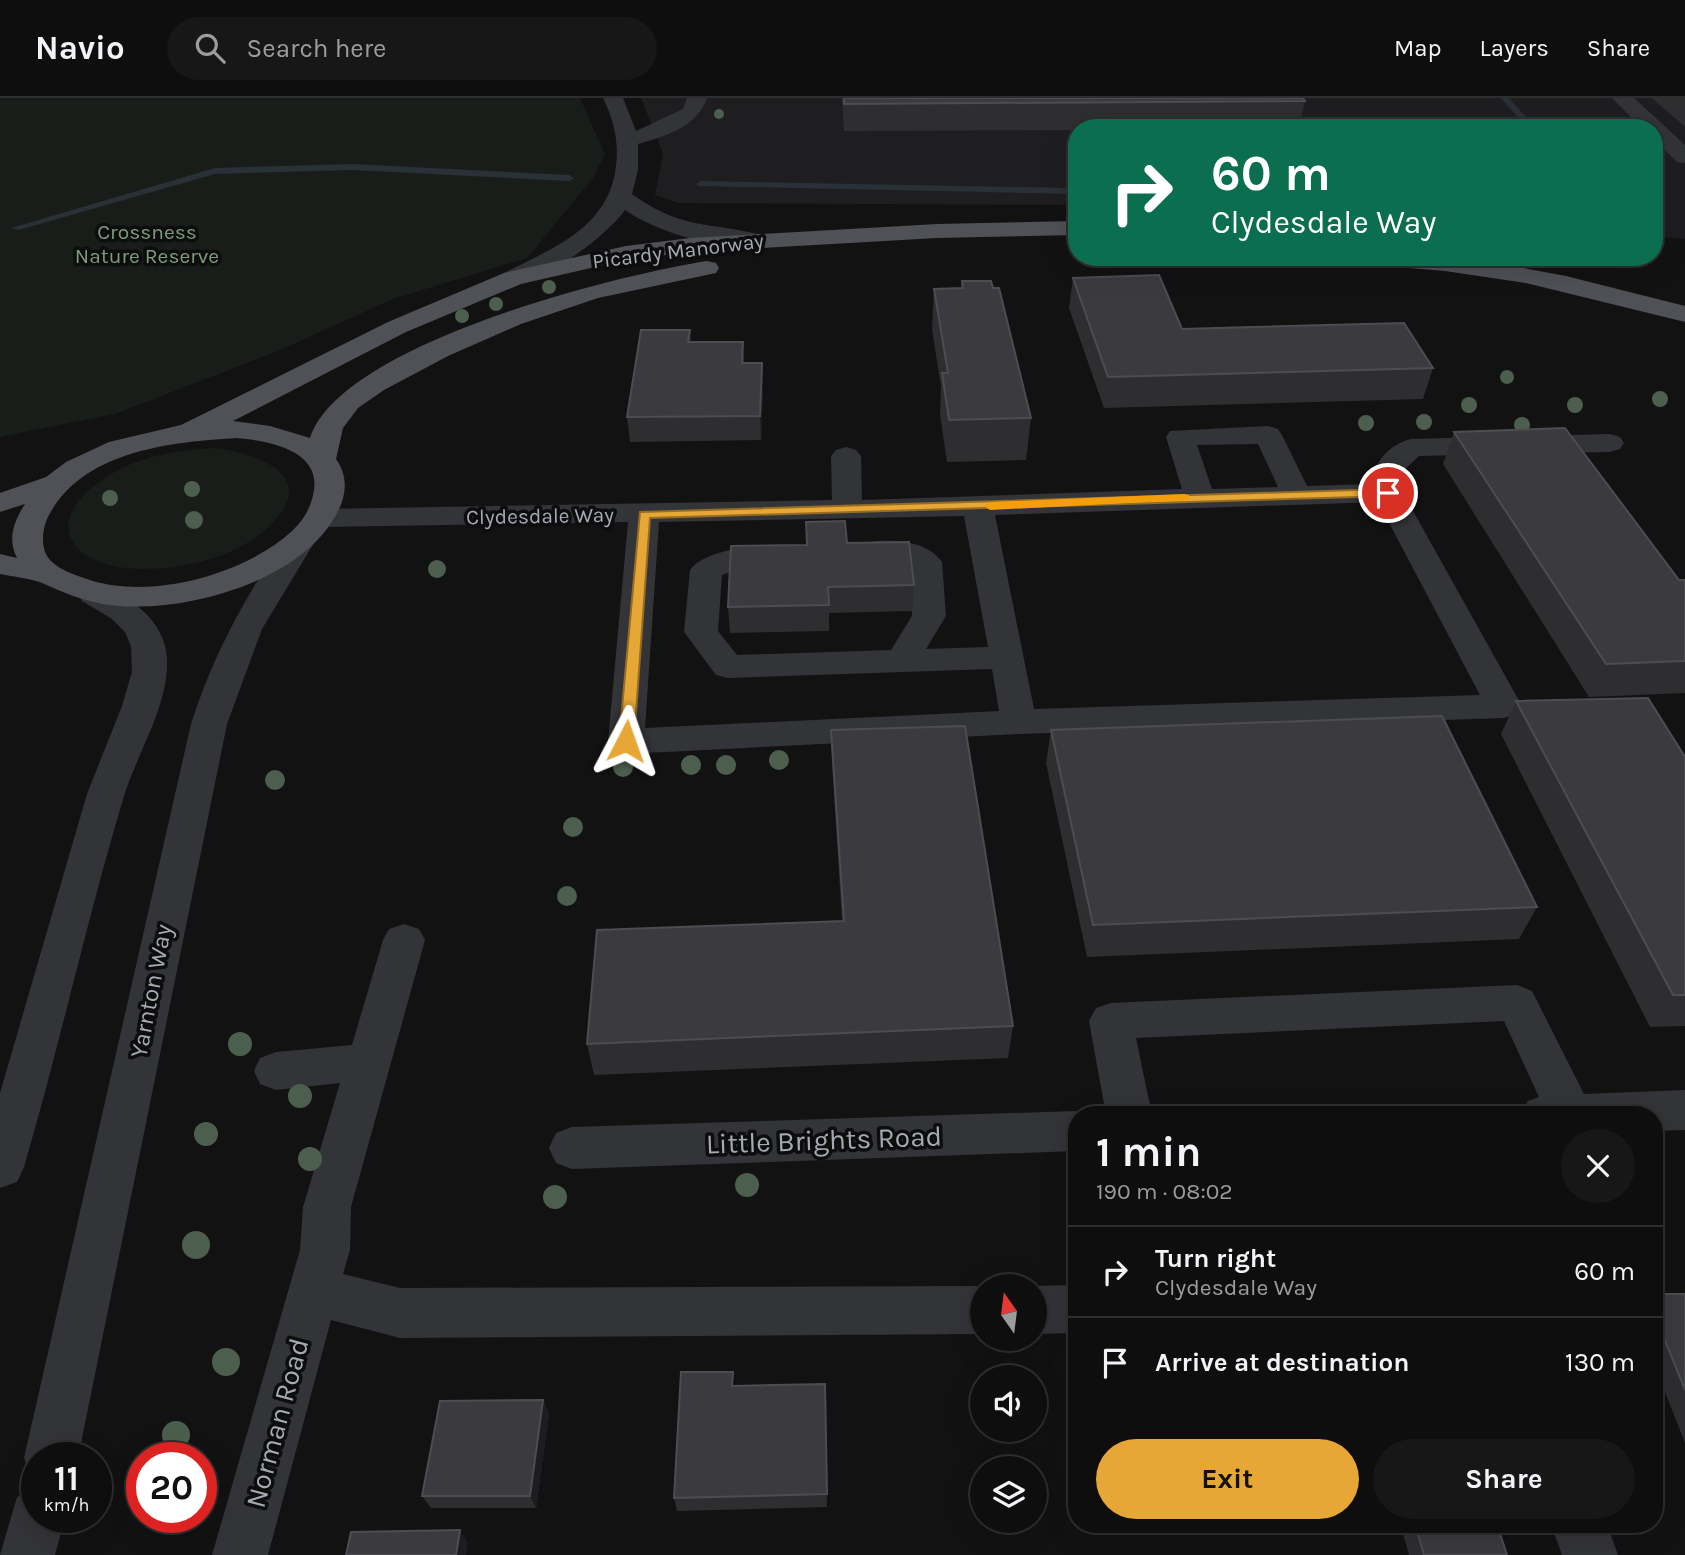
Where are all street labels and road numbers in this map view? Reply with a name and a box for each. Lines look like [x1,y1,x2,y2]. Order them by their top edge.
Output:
street label: Picardy Manorway [591,229,765,273]
street label: Clydesdale Way [466,503,614,529]
street label: Yarnton Way [124,922,178,1060]
street label: Little Brights Road [705,1119,943,1161]
street label: Norman Road [239,1335,315,1511]

